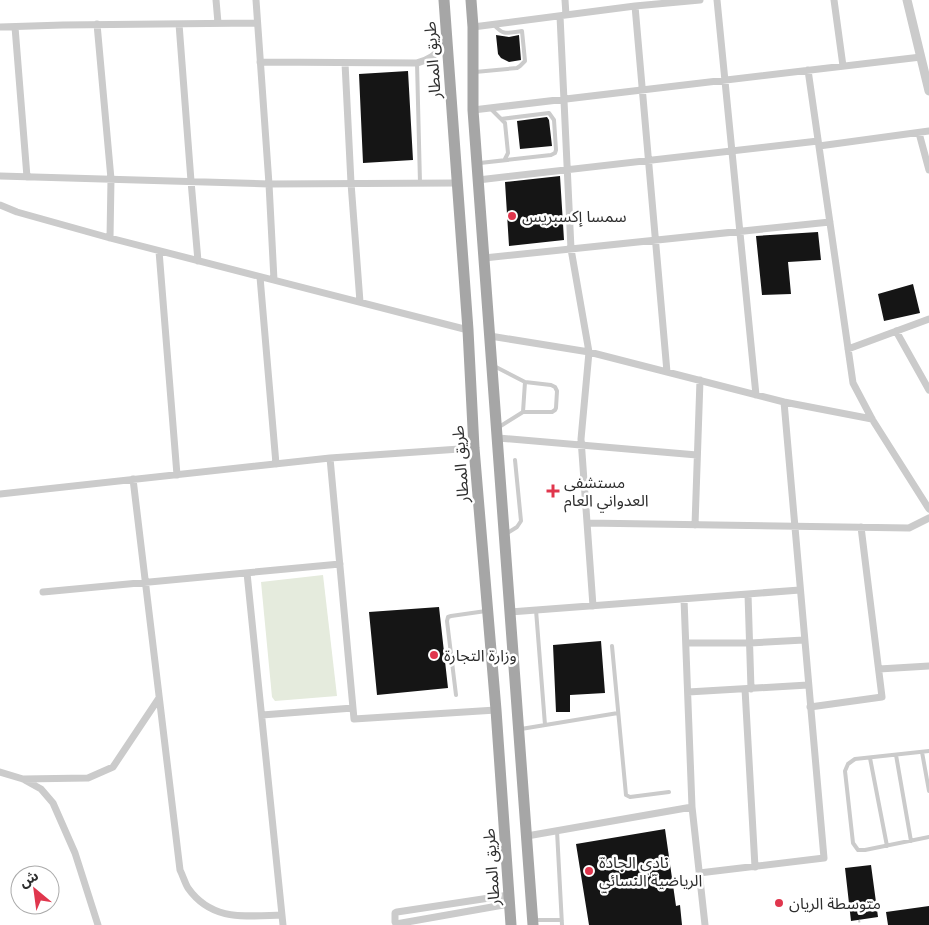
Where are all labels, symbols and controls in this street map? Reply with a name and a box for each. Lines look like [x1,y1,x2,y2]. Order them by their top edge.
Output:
street label: طريق المطار [420,20,446,100]
place label: سمسا إكسبريس [522,207,627,227]
marker: سمسا إكسبريس [506,210,518,222]
street label: طريق المطار [448,424,474,504]
place label: مستشفى العدواني العام [564,473,649,513]
marker: مستشفى العدواني العام [546,484,560,498]
place label: وزارة التجارة [444,646,517,665]
marker: وزارة التجارة [428,649,440,661]
street label: طريق المطار [479,827,505,907]
place label: نادي الجادة الرياضية النسائي [599,853,702,893]
north arrow [10,865,60,915]
marker: نادي الجادة الرياضية النسائي [583,865,595,877]
text: ش [16,867,41,890]
place label: متوسطة الريان [789,894,881,913]
marker: متوسطة الريان [773,897,785,909]

